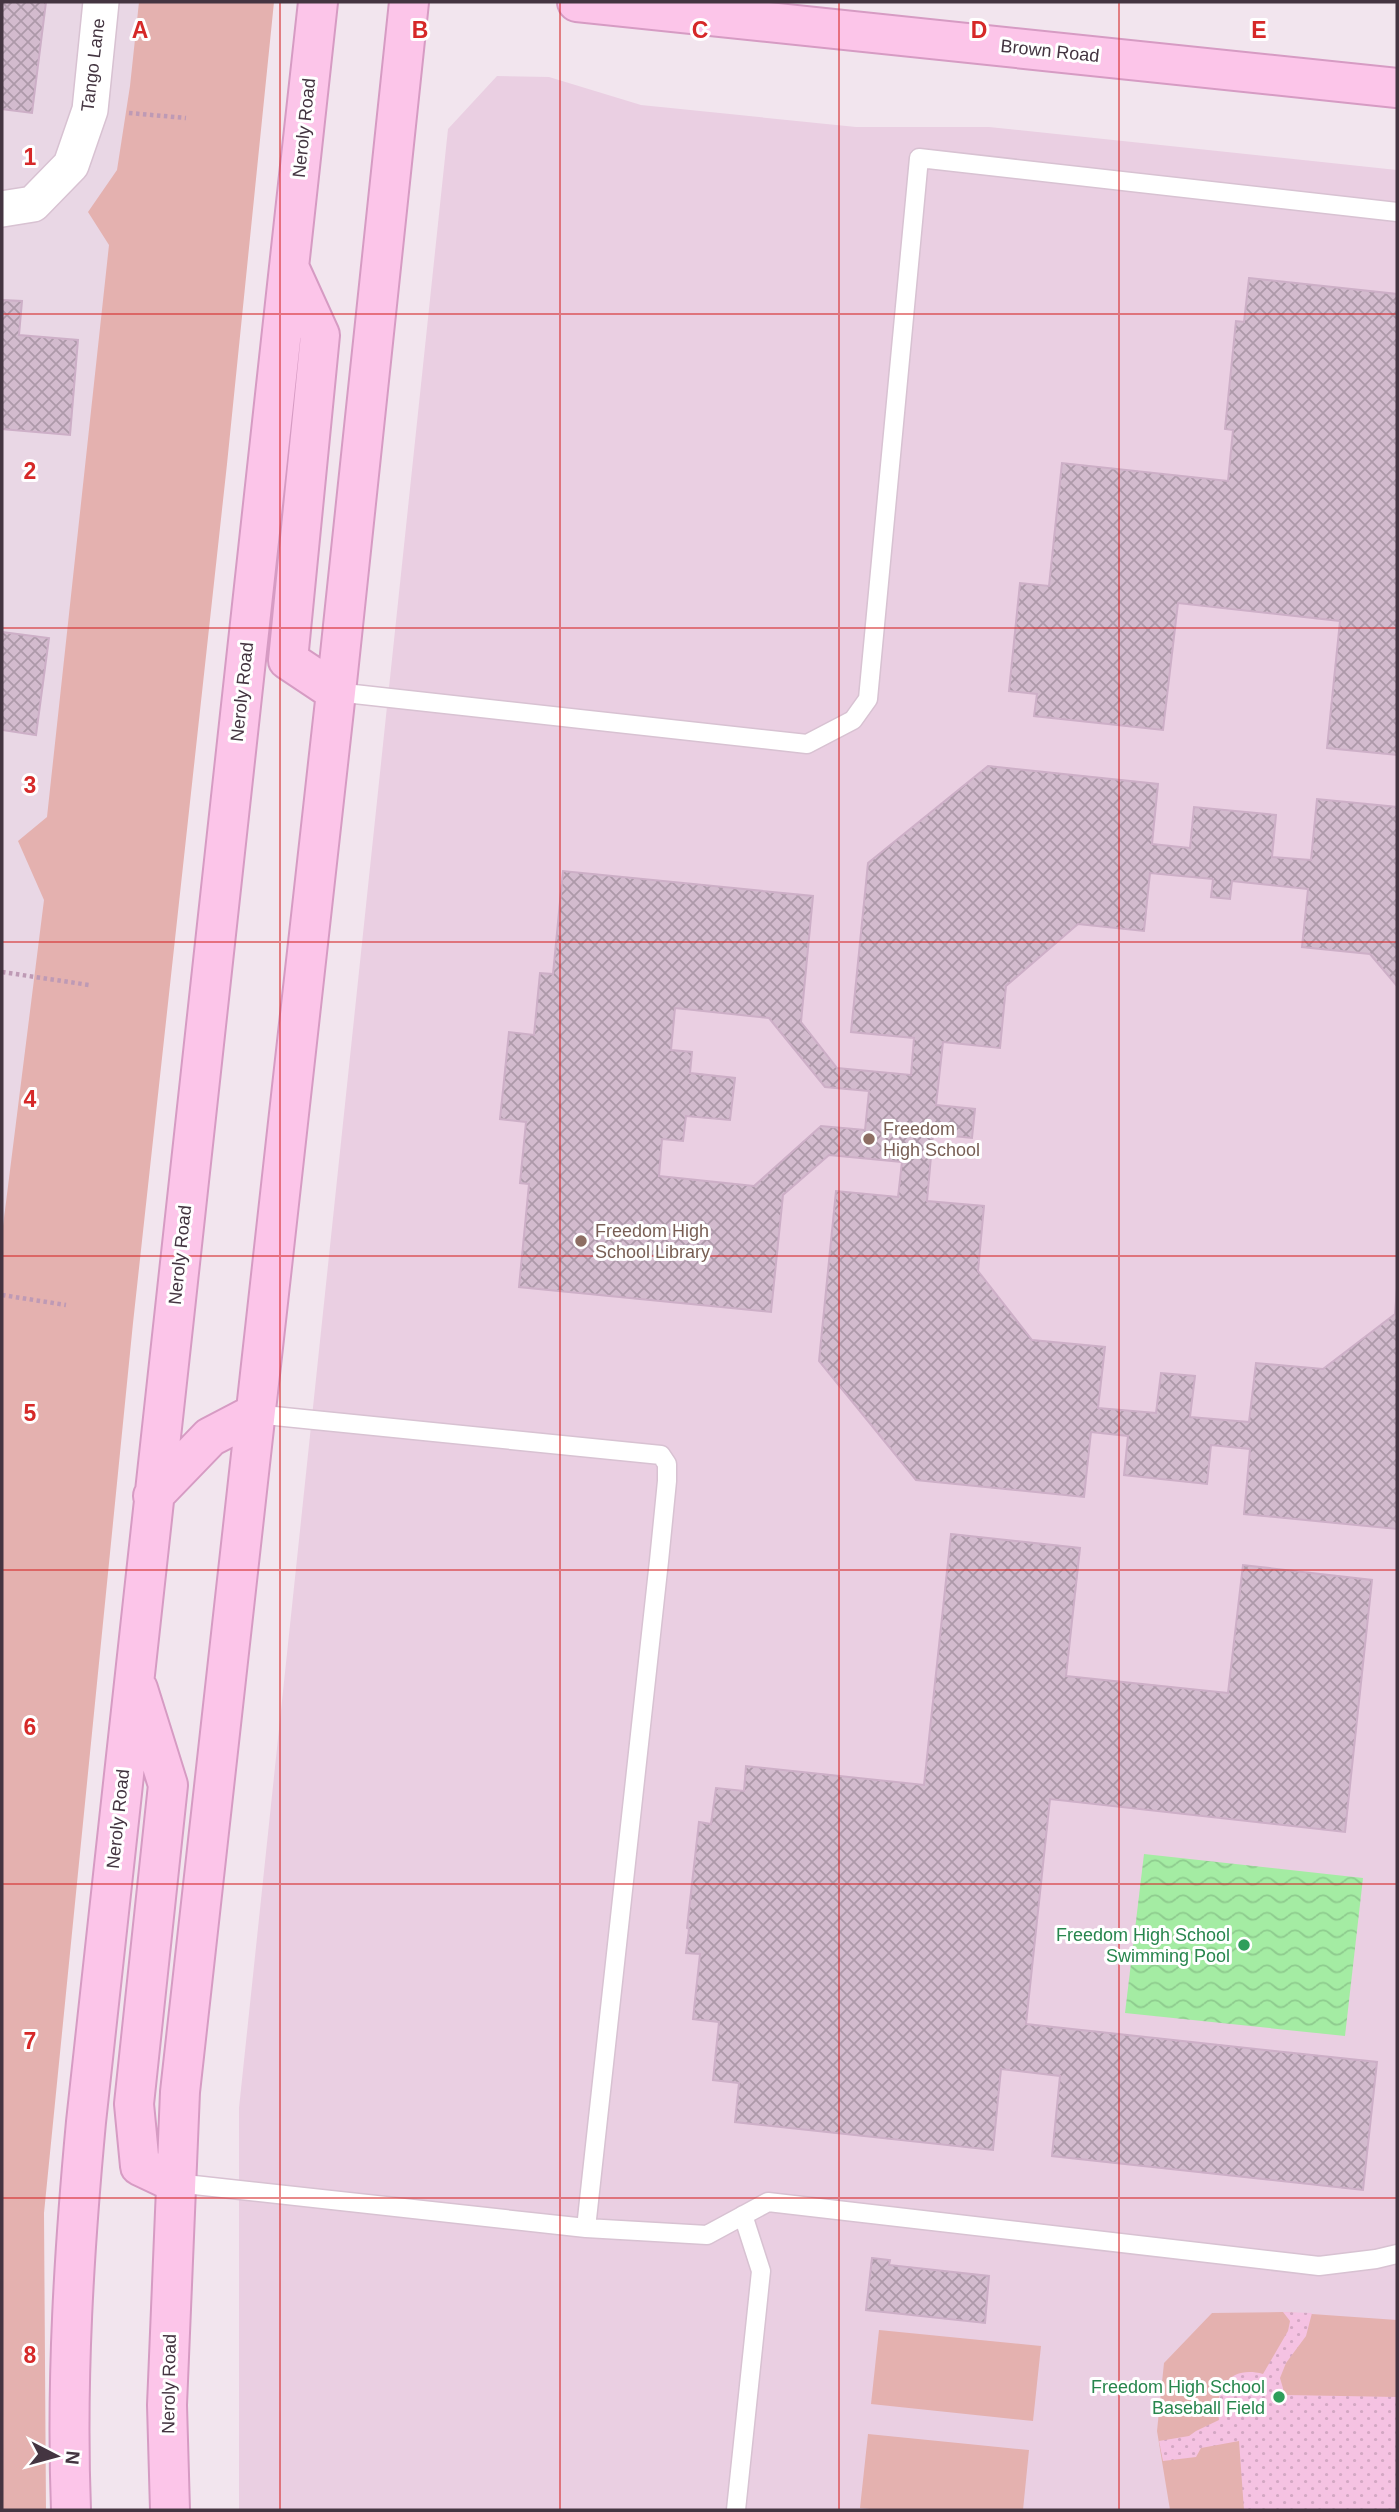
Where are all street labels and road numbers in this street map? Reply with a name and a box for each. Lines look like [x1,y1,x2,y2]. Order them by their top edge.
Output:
street label: Tango Lane [77,17,109,113]
street label: Brown Road [1000,36,1100,66]
street label: Neroly Road [289,77,319,179]
street label: Neroly Road [227,641,257,743]
street label: Neroly Road [165,1204,195,1306]
street label: Neroly Road [103,1768,133,1870]
street label: Neroly Road [158,2334,180,2434]

